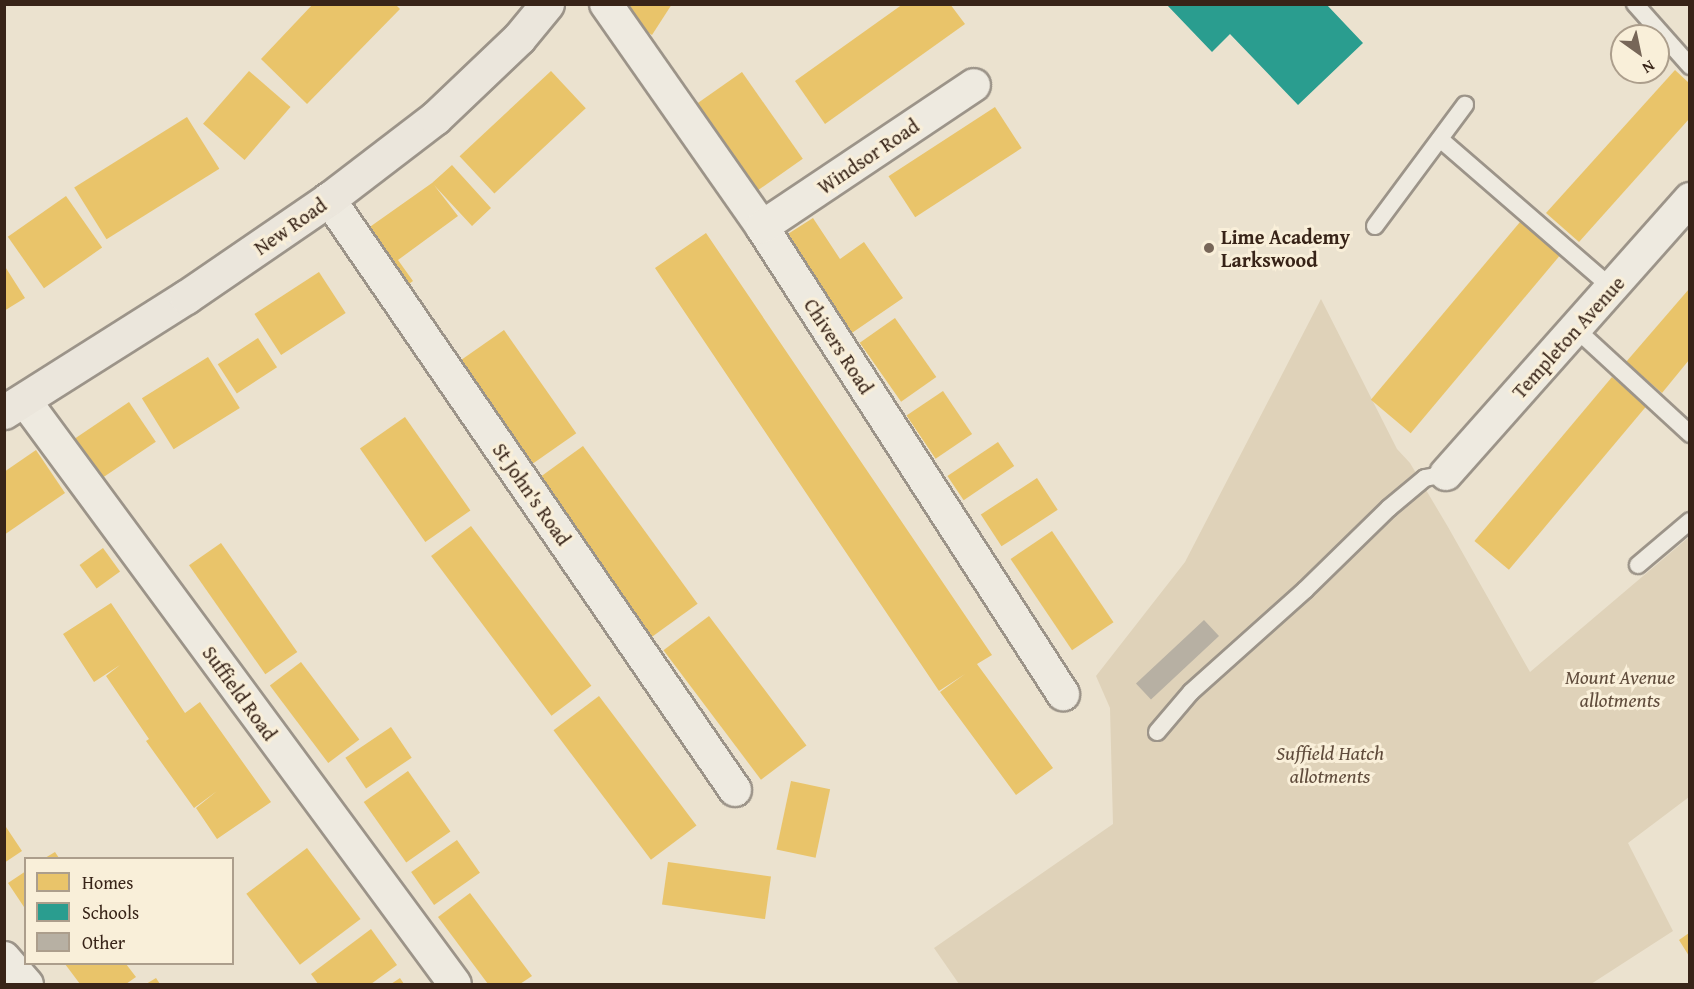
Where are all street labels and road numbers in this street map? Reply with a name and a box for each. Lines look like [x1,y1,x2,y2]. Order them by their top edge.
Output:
street label: Windsor Road [813,113,923,199]
street label: New Road [249,192,331,260]
street label: Templeton Avenue [1507,271,1629,403]
street label: Chivers Road [799,294,879,398]
street label: St John's Road [488,438,576,550]
street label: Suffield Road [198,641,282,745]

